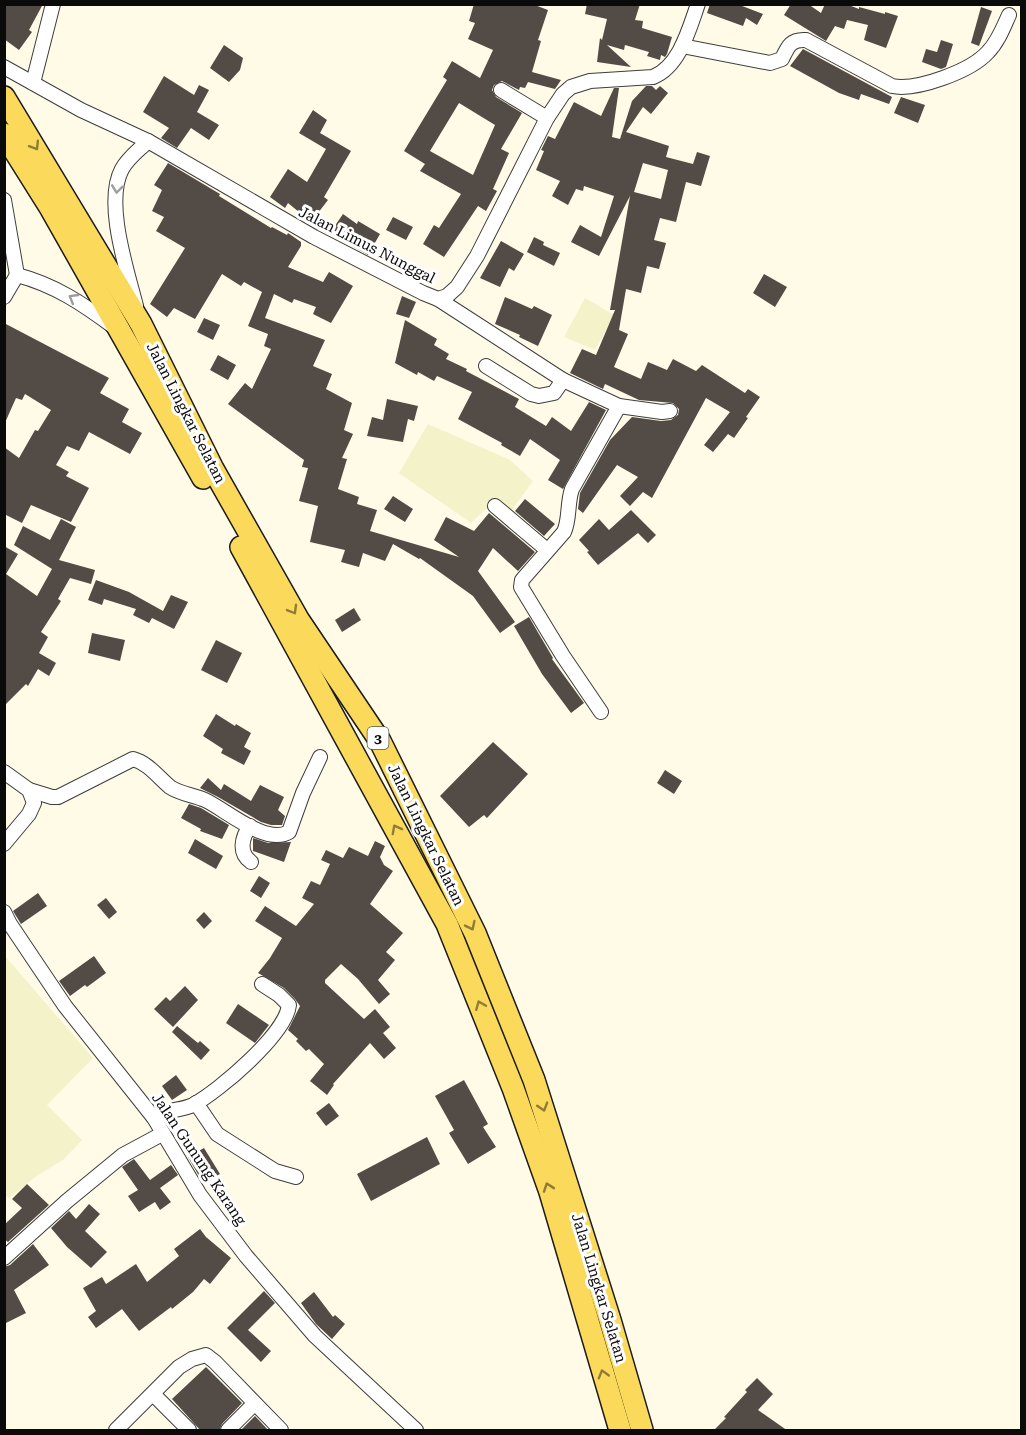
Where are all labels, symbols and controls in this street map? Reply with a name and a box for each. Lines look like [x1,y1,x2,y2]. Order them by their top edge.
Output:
one-way arrow [28,140,40,150]
one-way arrow [111,184,124,193]
street label: Jalan Limus Nunggal [296,203,439,287]
one-way arrow [69,293,79,305]
street label: Jalan Lingkar Selatan [143,340,229,487]
one-way arrow [286,604,298,614]
road number: 3 [368,727,388,749]
street label: Jalan Lingkar Selatan [384,761,468,909]
one-way arrow [392,825,403,835]
one-way arrow [464,919,475,930]
one-way arrow [475,1000,487,1011]
street label: Jalan Gunung Karang [148,1089,250,1229]
one-way arrow [536,1101,548,1112]
one-way arrow [543,1183,555,1193]
street label: Jalan Lingkar Selatan [568,1211,630,1365]
one-way arrow [598,1369,610,1380]

